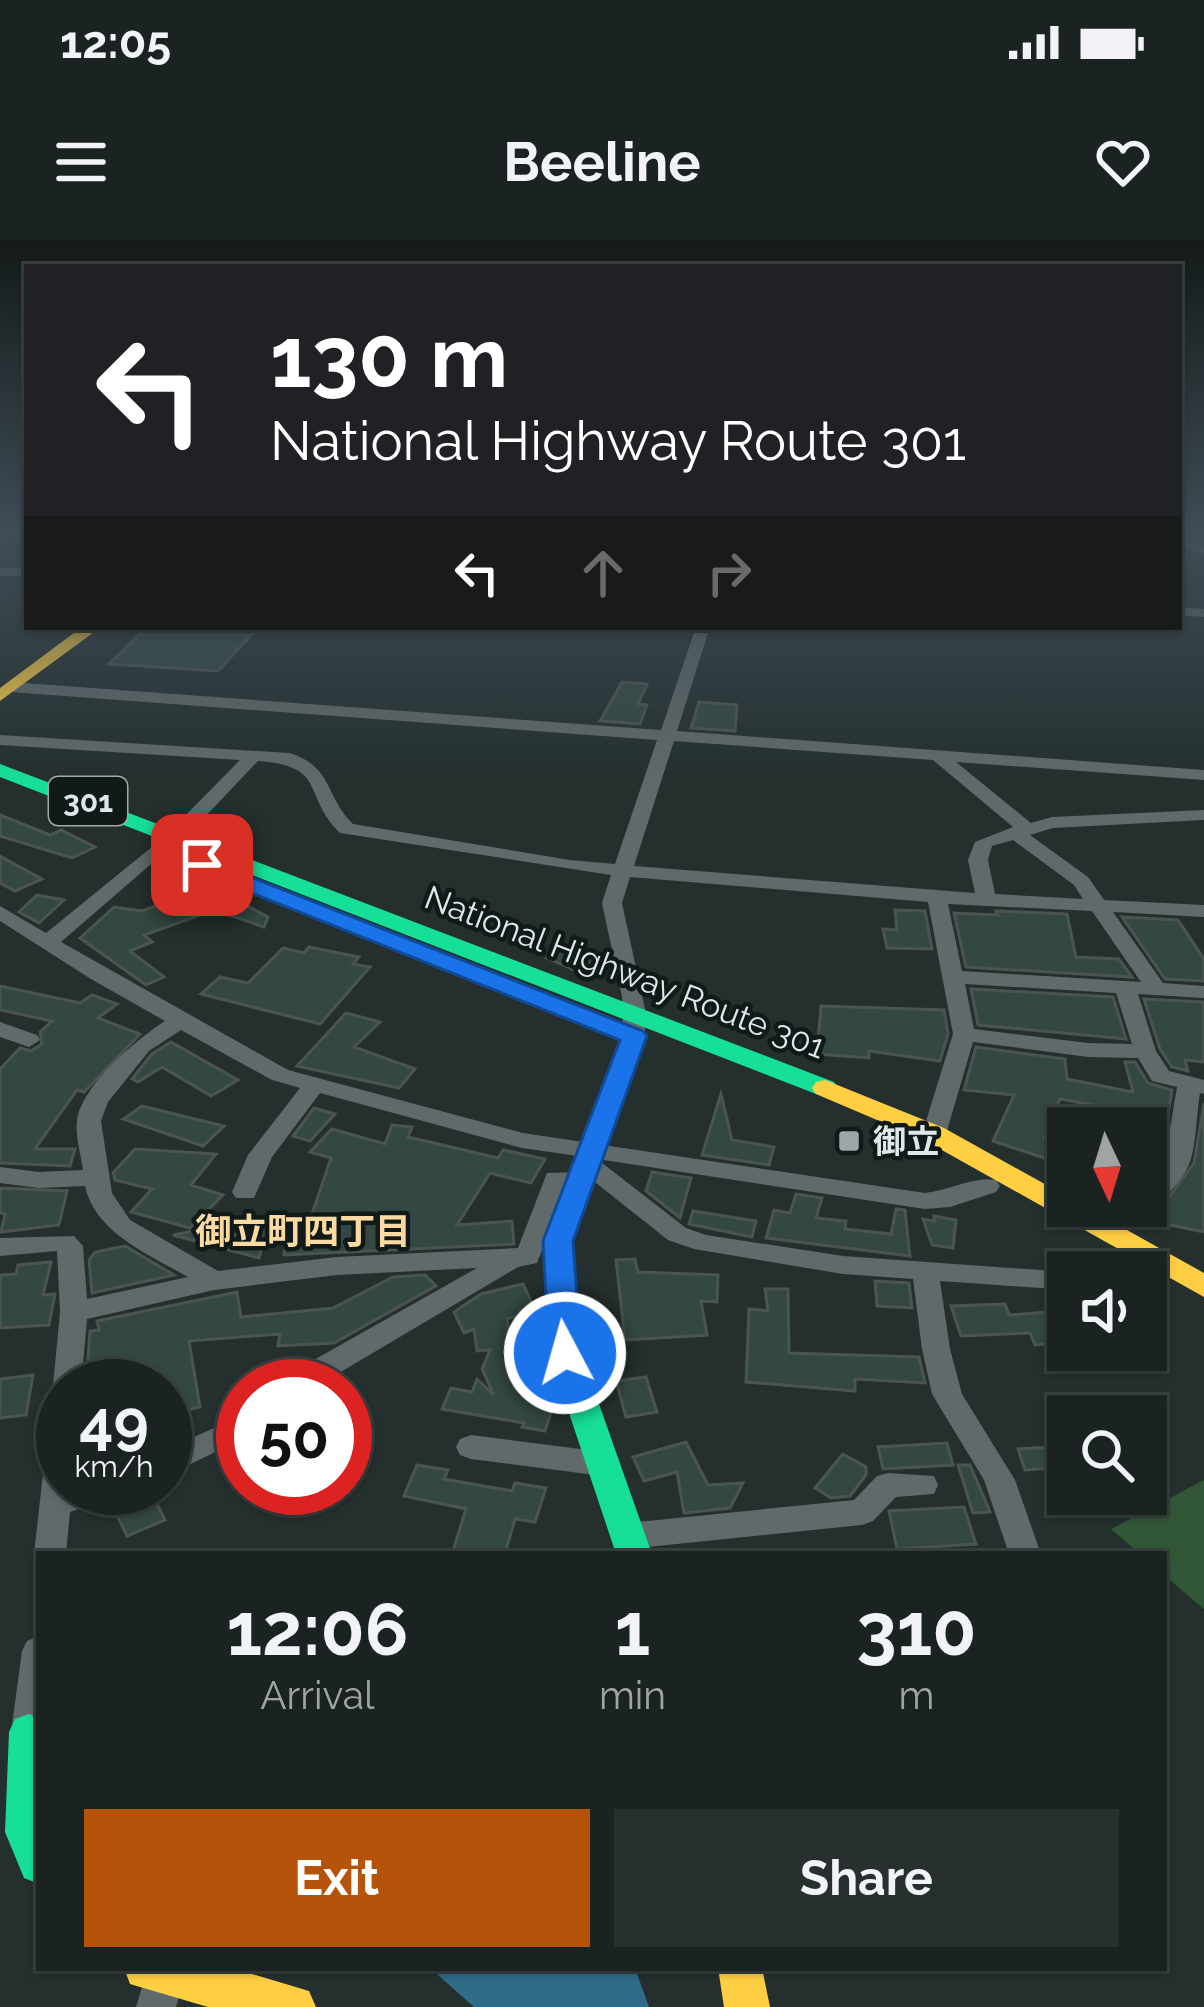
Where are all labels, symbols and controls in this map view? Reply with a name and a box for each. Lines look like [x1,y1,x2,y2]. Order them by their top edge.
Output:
text: 12:05 [60,16,171,69]
icon: menu [48,129,114,195]
icon: heart [1090,129,1156,195]
text: Beeline [503,130,701,194]
text: 130 m [270,308,508,407]
icon: left [72,312,228,468]
text: National Highway Route 301 [270,409,966,473]
icon: left [444,540,510,606]
icon: ahead [570,540,636,606]
icon: right [696,540,762,606]
road number: 301 [49,777,127,825]
pin [151,814,253,916]
icon: arrive [169,832,235,898]
street label: National Highway Route 301 [419,878,831,1066]
north arrow [1047,1107,1167,1227]
map controls [1047,1107,1167,1515]
place label: 御立 [873,1122,939,1161]
marker: 御立 [836,1128,862,1154]
district label: 御立町四丁目 [195,1210,411,1252]
button: sound [1047,1251,1167,1371]
position arrow [502,1290,628,1416]
speed limit sign: 50 [216,1359,372,1515]
text: 49 [79,1387,149,1457]
button: search [1047,1395,1167,1515]
text: km/h [74,1449,154,1484]
text: 12:06 [227,1587,408,1672]
text: 1 [615,1587,650,1672]
text: 310 [857,1587,976,1672]
text: Arrival [260,1672,375,1718]
text: min [599,1672,666,1718]
text: m [899,1672,934,1718]
button: Exit [84,1809,590,1947]
button: Share [614,1809,1119,1947]

